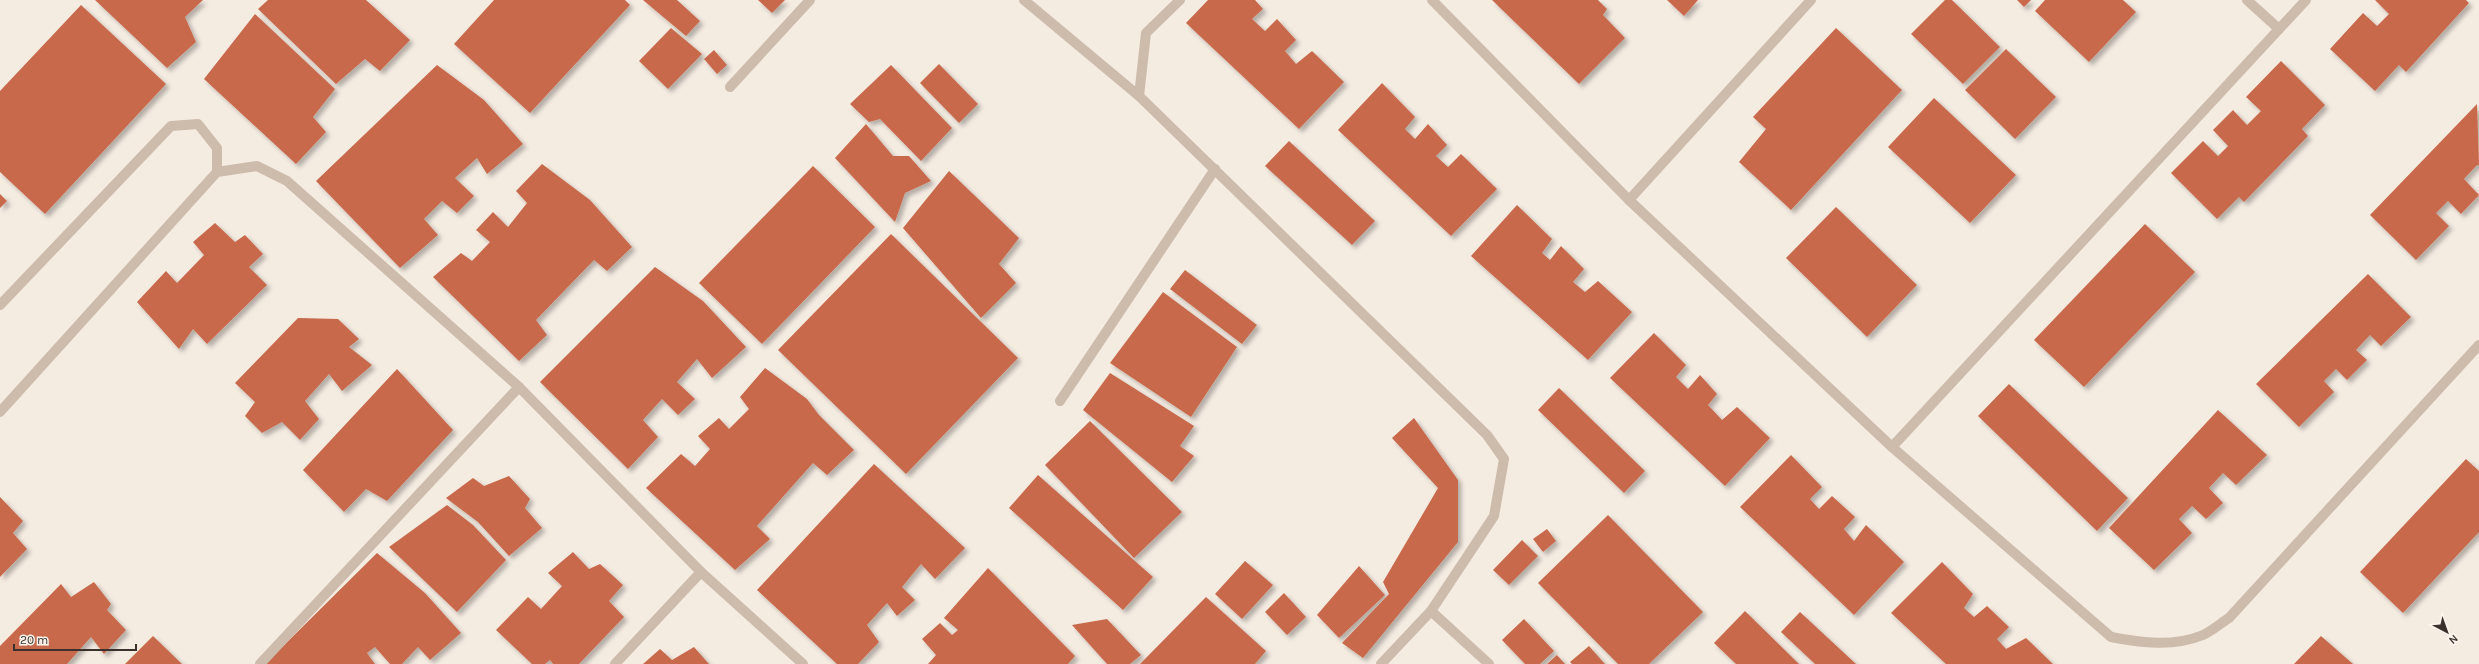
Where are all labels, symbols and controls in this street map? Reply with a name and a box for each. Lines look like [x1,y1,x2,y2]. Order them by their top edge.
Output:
north arrow [2427,612,2467,652]
scale bar [14,626,136,652]
text: N [2446,632,2460,647]
text: 20 m [20,633,48,647]

